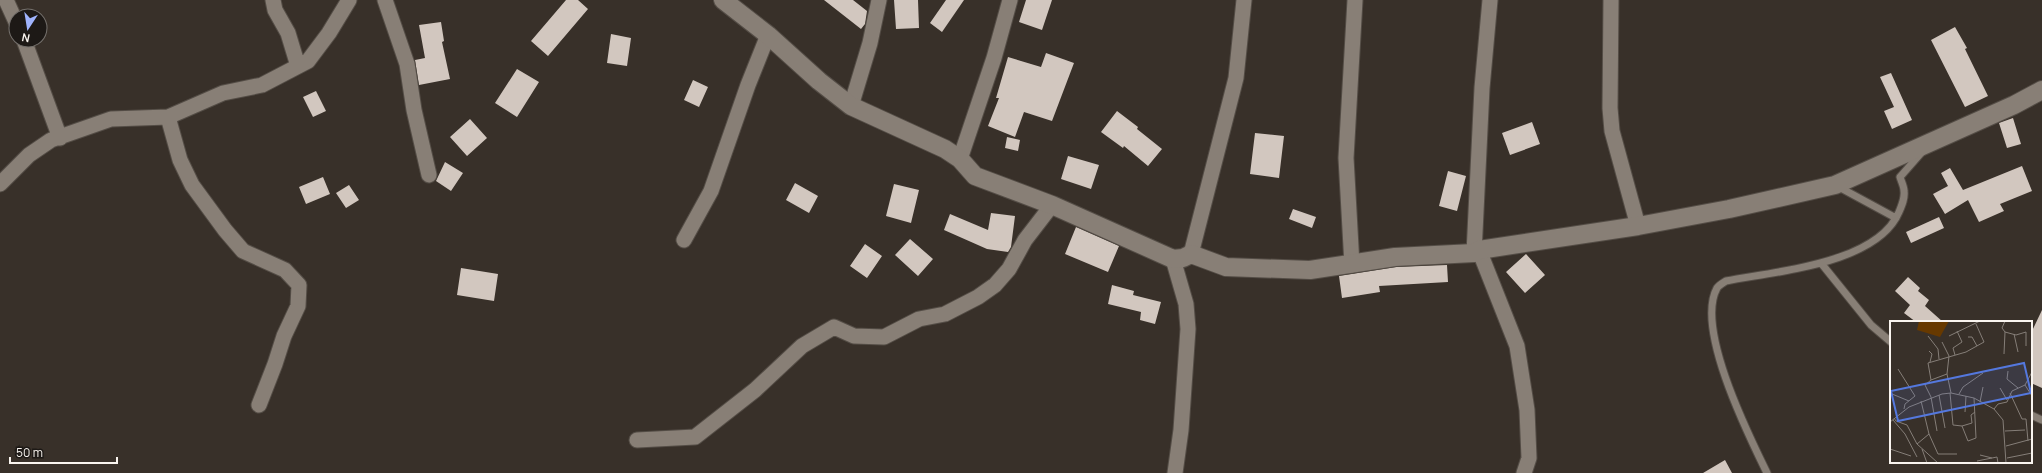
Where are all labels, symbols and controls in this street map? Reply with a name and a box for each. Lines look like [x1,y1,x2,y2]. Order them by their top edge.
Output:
north arrow [8,8,48,48]
text: N [20,30,31,46]
inset map [1890,321,2032,463]
scale bar [10,439,117,465]
text: 50 m [16,444,43,461]

